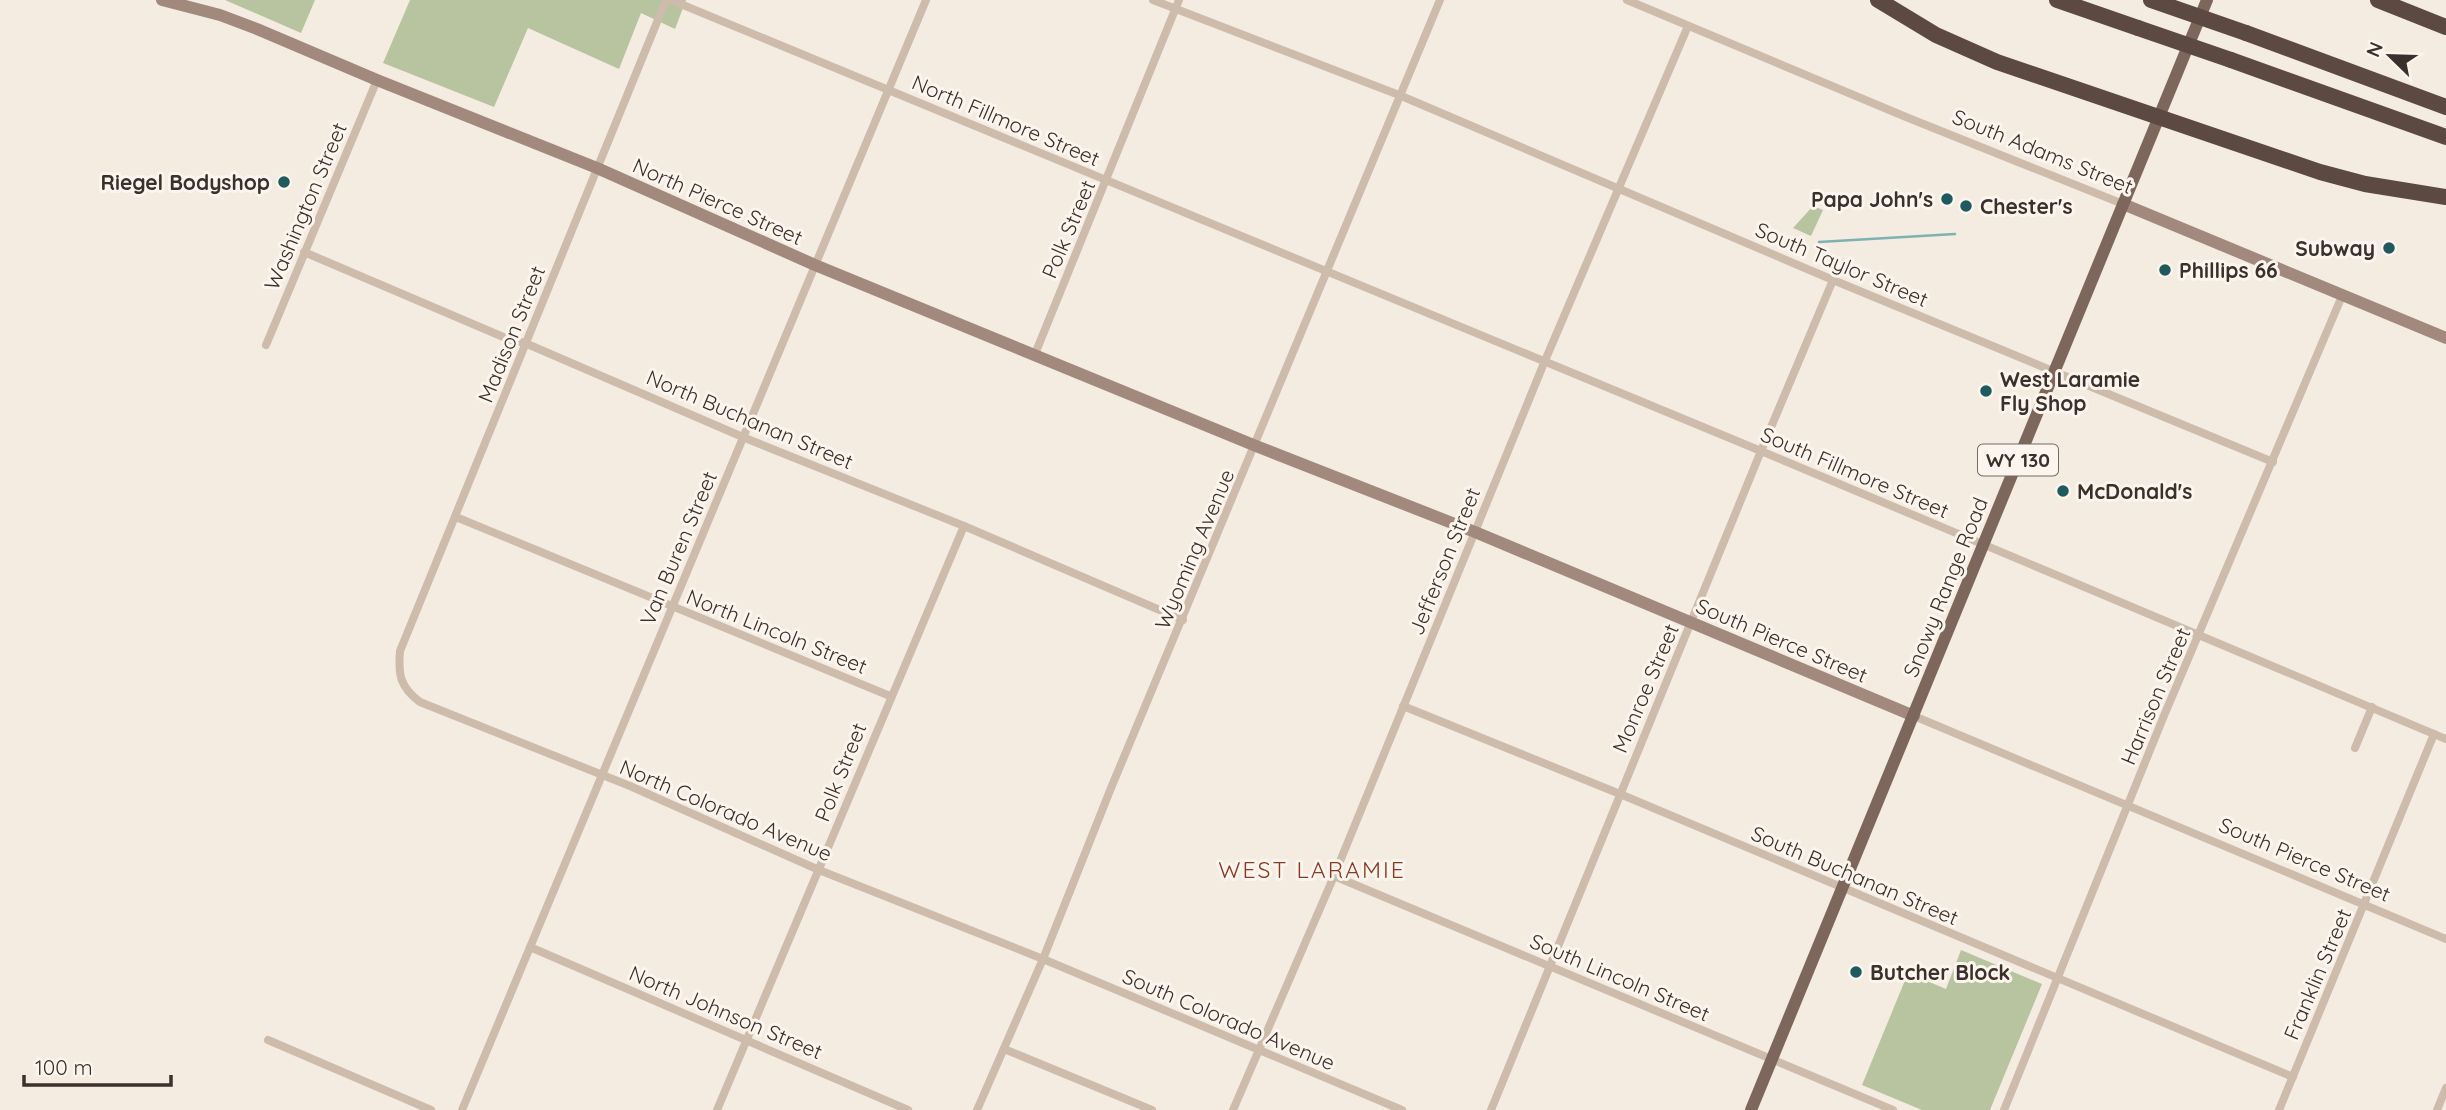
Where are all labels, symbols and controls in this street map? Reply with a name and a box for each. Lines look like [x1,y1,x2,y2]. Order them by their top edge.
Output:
north arrow [2355,21,2425,91]
text: N [2361,38,2388,60]
street label: North Fillmore Street [908,69,1104,171]
street label: South Adams Street [1949,103,2137,199]
street label: Washington Street [258,118,352,294]
street label: North Pierce Street [629,152,807,250]
place label: Riegel Bodyshop [101,169,270,195]
marker: Riegel Bodyshop [276,174,292,190]
street label: Polk Street [1036,176,1100,282]
place label: Papa John's [1811,186,1933,212]
marker: Papa John's [1939,191,1955,207]
place label: Chester's [1980,193,2073,219]
marker: Chester's [1958,198,1974,214]
street label: South Taylor Street [1752,216,1932,312]
place label: Subway [2295,235,2375,261]
marker: Subway [2381,240,2397,256]
place label: Phillips 66 [2179,257,2278,283]
street label: Madison Street [472,262,550,406]
marker: Phillips 66 [2157,262,2173,278]
street label: North Buchanan Street [643,364,857,474]
place label: West Laramie Fly Shop [2000,366,2140,416]
marker: West Laramie Fly Shop [1978,383,1994,399]
street label: South Fillmore Street [1757,421,1953,523]
road number: WY 130 [1978,444,2058,475]
street label: Wyoming Avenue [1149,465,1239,633]
street label: Van Buren Street [634,467,722,629]
place label: McDonald's [2077,478,2192,504]
street label: Jefferson Street [1403,483,1485,639]
marker: McDonald's [2055,483,2071,499]
street label: Snowy Range Road [1897,493,1993,681]
street label: North Lincoln Street [683,583,871,679]
street label: South Pierce Street [1692,592,1872,688]
street label: Monroe Street [1606,620,1684,756]
street label: Harrison Street [2114,624,2196,768]
street label: Polk Street [808,719,872,825]
street label: North Colorado Avenue [616,753,836,867]
street label: South Pierce Street [2215,811,2395,907]
street label: South Buchanan Street [1748,820,1962,930]
district label: WEST LARAMIE [1218,855,1406,884]
street label: Franklin Street [2278,904,2356,1044]
street label: South Lincoln Street [1526,927,1714,1027]
place label: Butcher Block [1870,959,2010,985]
street label: North Johnson Street [625,960,827,1064]
street label: South Colorado Avenue [1119,962,1339,1076]
marker: Butcher Block [1848,964,1864,980]
scale bar [24,1044,172,1088]
text: 100 m [35,1054,93,1080]

